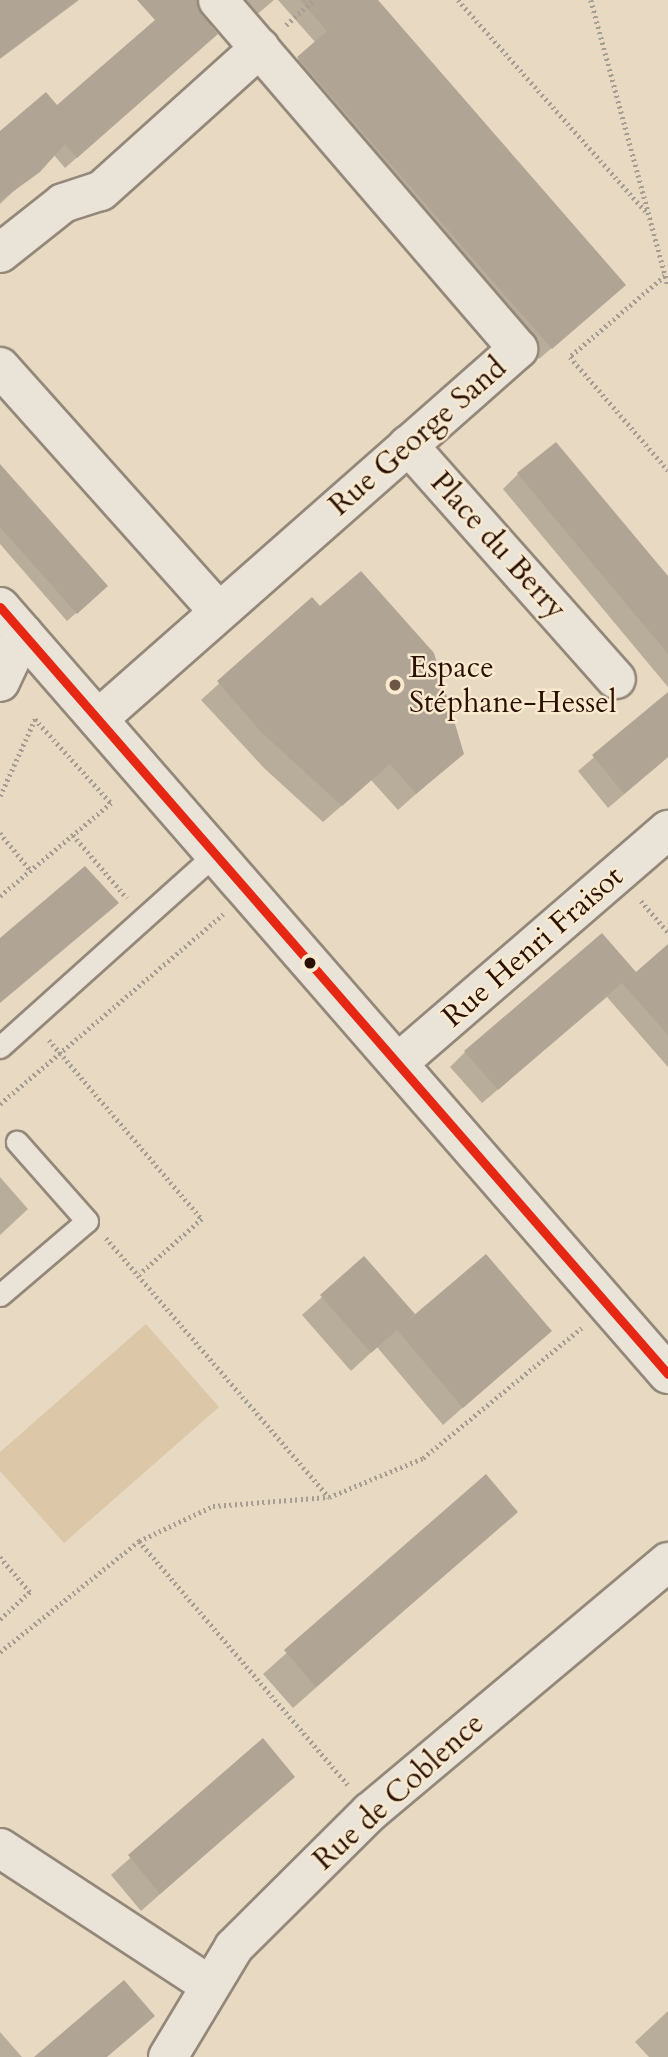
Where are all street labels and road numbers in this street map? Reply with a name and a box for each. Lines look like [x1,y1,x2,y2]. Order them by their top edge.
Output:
street label: Rue George Sand [322,350,514,524]
street label: Place du Berry [422,465,574,627]
street label: Rue Henri Fraisot [435,859,631,1035]
street label: Rue de Coblence [306,1706,492,1878]

